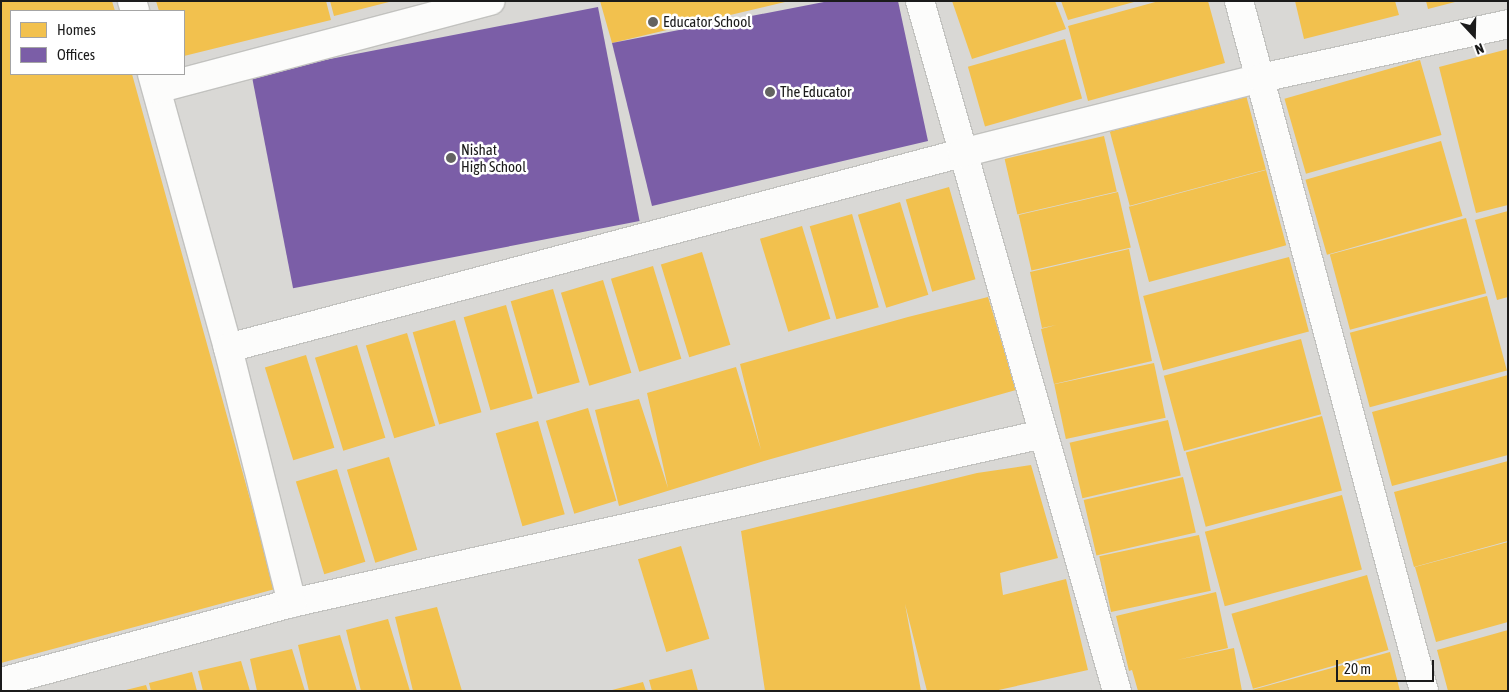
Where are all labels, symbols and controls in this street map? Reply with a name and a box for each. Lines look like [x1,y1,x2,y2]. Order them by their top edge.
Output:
legend [10,10,185,75]
north arrow [1449,10,1499,60]
place label: Educator School [663,13,751,31]
marker: Educator School [647,16,659,28]
text: Homes [57,21,96,38]
text: N [1473,40,1486,58]
text: Offices [57,46,95,63]
place label: The Educator [780,83,851,101]
marker: The Educator [764,86,776,98]
place label: Nishat High School [461,140,526,175]
marker: Nishat High School [445,152,457,164]
scale bar [1339,650,1436,682]
text: 20 m [1344,660,1371,677]

